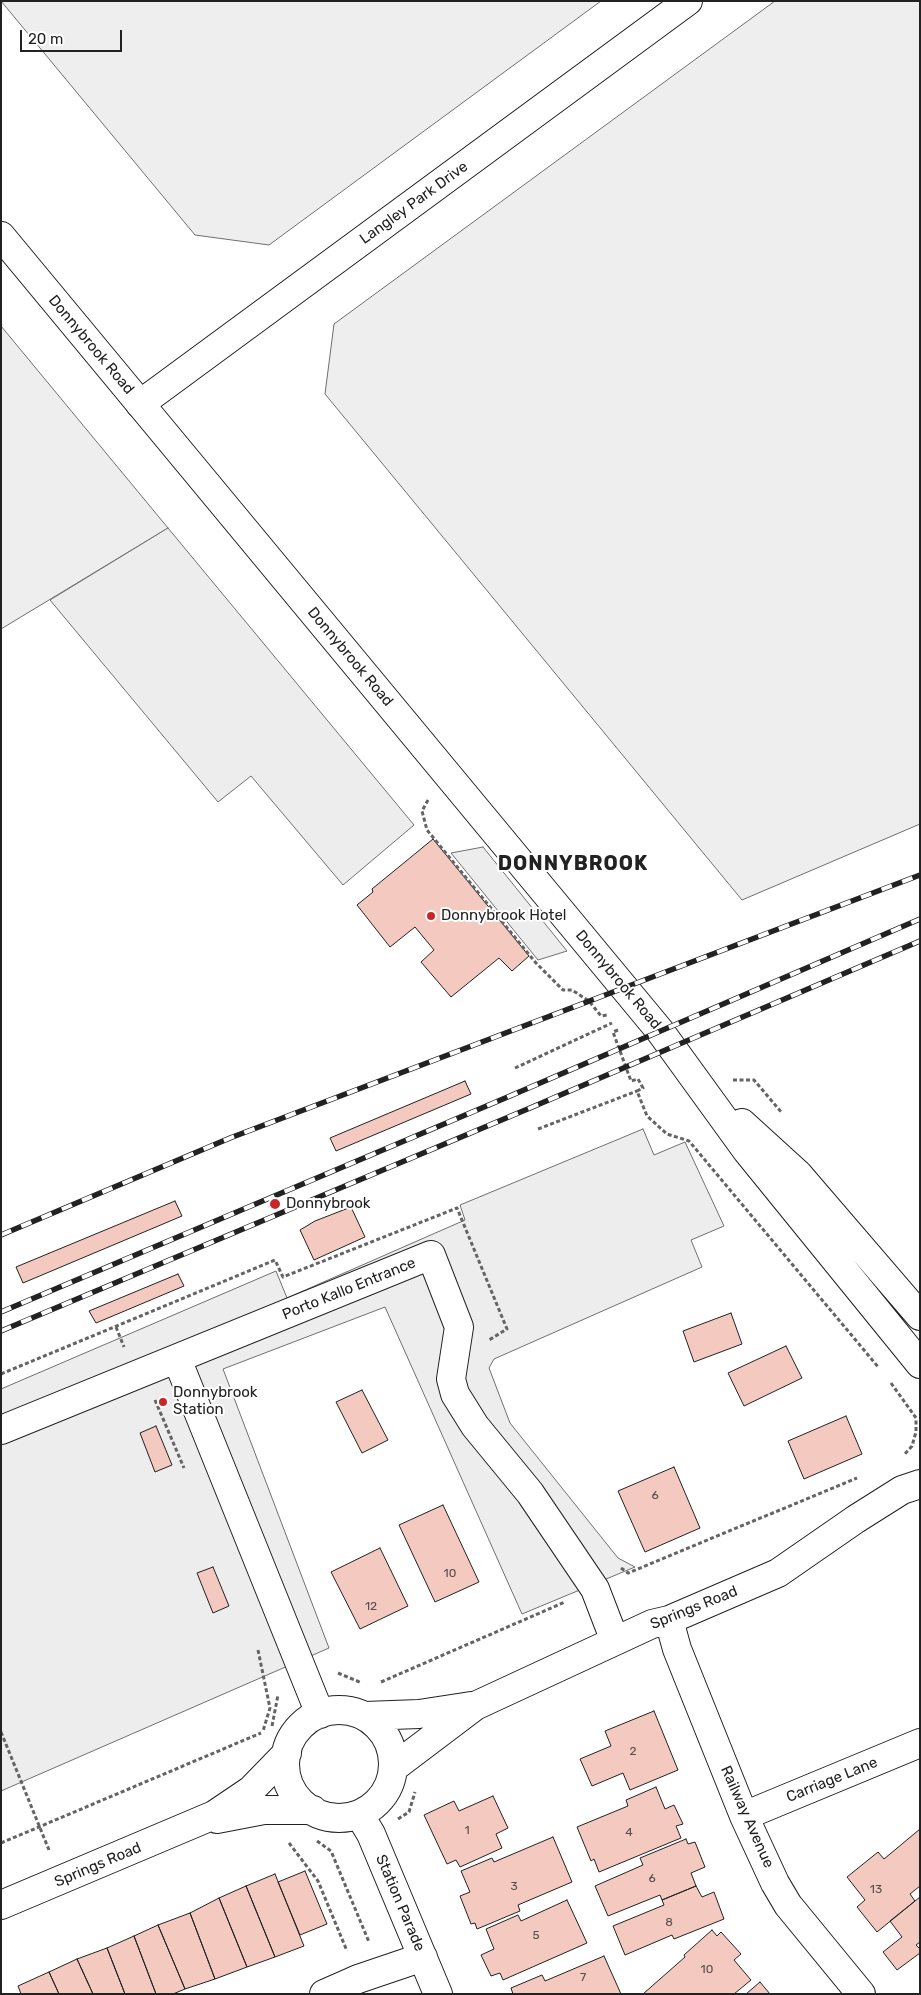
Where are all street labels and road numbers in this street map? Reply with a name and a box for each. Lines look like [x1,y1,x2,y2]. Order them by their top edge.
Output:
street label: Langley Park Drive [356,158,472,248]
street label: Donnybrook Road [44,292,138,398]
street label: Donnybrook Road [303,604,397,710]
street label: Donnybrook Road [571,927,665,1033]
street label: Porto Kallo Entrance [280,1254,418,1324]
street label: Springs Road [648,1582,740,1634]
street label: Carriage Lane [784,1754,880,1806]
street label: Railway Avenue [716,1763,778,1871]
street label: Springs Road [52,1839,144,1891]
street label: Station Parade [372,1852,428,1954]

